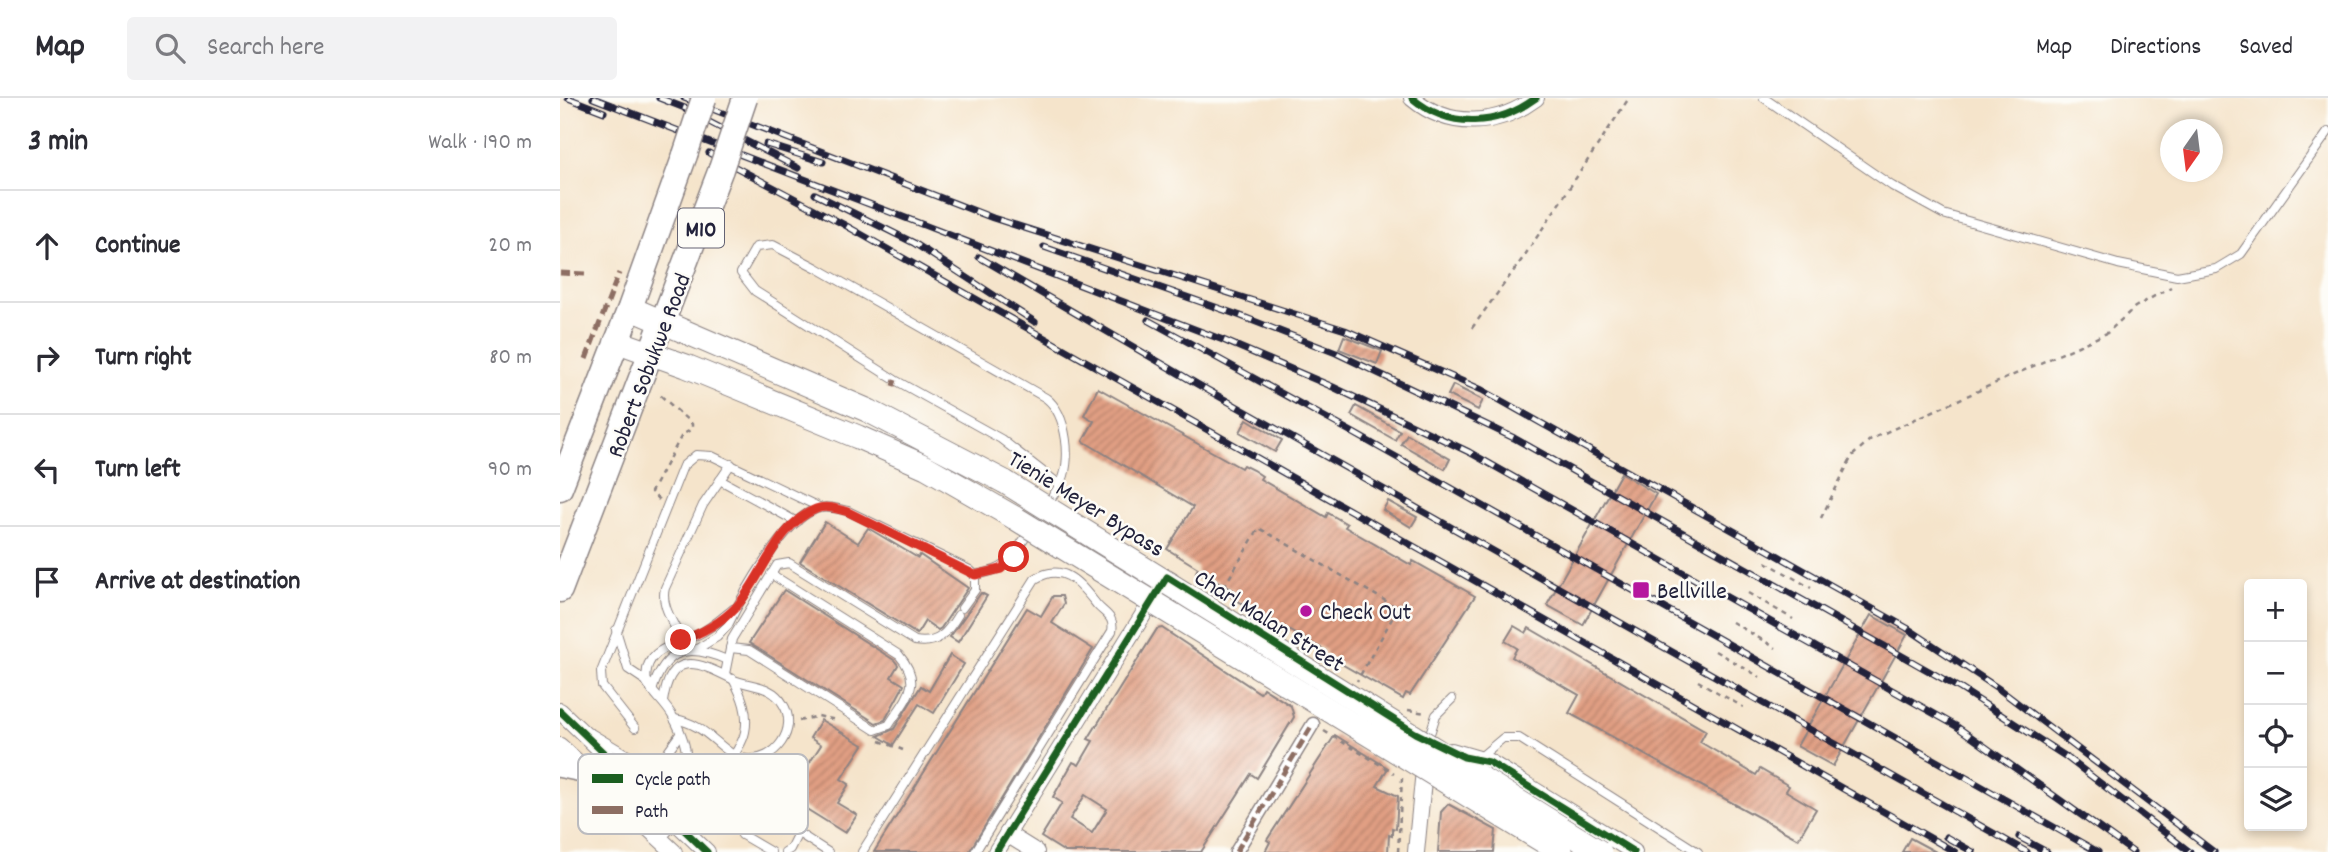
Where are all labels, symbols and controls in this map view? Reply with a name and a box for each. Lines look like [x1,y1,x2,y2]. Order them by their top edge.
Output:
search box [127,17,617,80]
text: Map [35,25,85,72]
icon: search [151,29,189,67]
text: Search here [207,30,325,67]
text: Map [2036,31,2072,65]
text: Directions [2110,31,2201,65]
text: Saved [2239,31,2293,65]
north arrow [2160,119,2223,182]
text: 3 min [28,122,88,165]
text: Walk · 190 m [428,127,532,160]
road number: M10 [678,209,724,248]
icon: ahead [28,227,66,265]
text: Continue [95,228,180,265]
text: 20 m [488,230,532,263]
street label: Robert Sobukwe Road [600,269,702,463]
icon: right [28,339,66,377]
text: Turn right [95,340,192,377]
text: 80 m [489,342,532,375]
street label: Tienie Meyer Bypass [1000,444,1170,567]
icon: left [28,451,66,489]
text: Turn left [95,452,181,489]
text: 90 m [488,454,532,487]
route start [998,541,1029,572]
icon: arrive [28,563,66,601]
street label: Charl Malan Street [1187,563,1350,682]
text: Arrive at destination [95,564,300,601]
place label: Bellville [1657,576,1727,610]
map controls [2244,579,2307,831]
button: + [2244,579,2307,642]
marker: Bellville [1631,580,1651,600]
place label: Check Out [1320,597,1412,631]
marker: Check Out [1298,603,1314,619]
route end [665,624,696,655]
button: − [2244,642,2307,705]
button: locate [2244,705,2307,768]
legend [578,754,808,834]
text: Cycle path [635,768,710,795]
button: layers [2244,768,2307,831]
text: Path [635,800,668,827]

